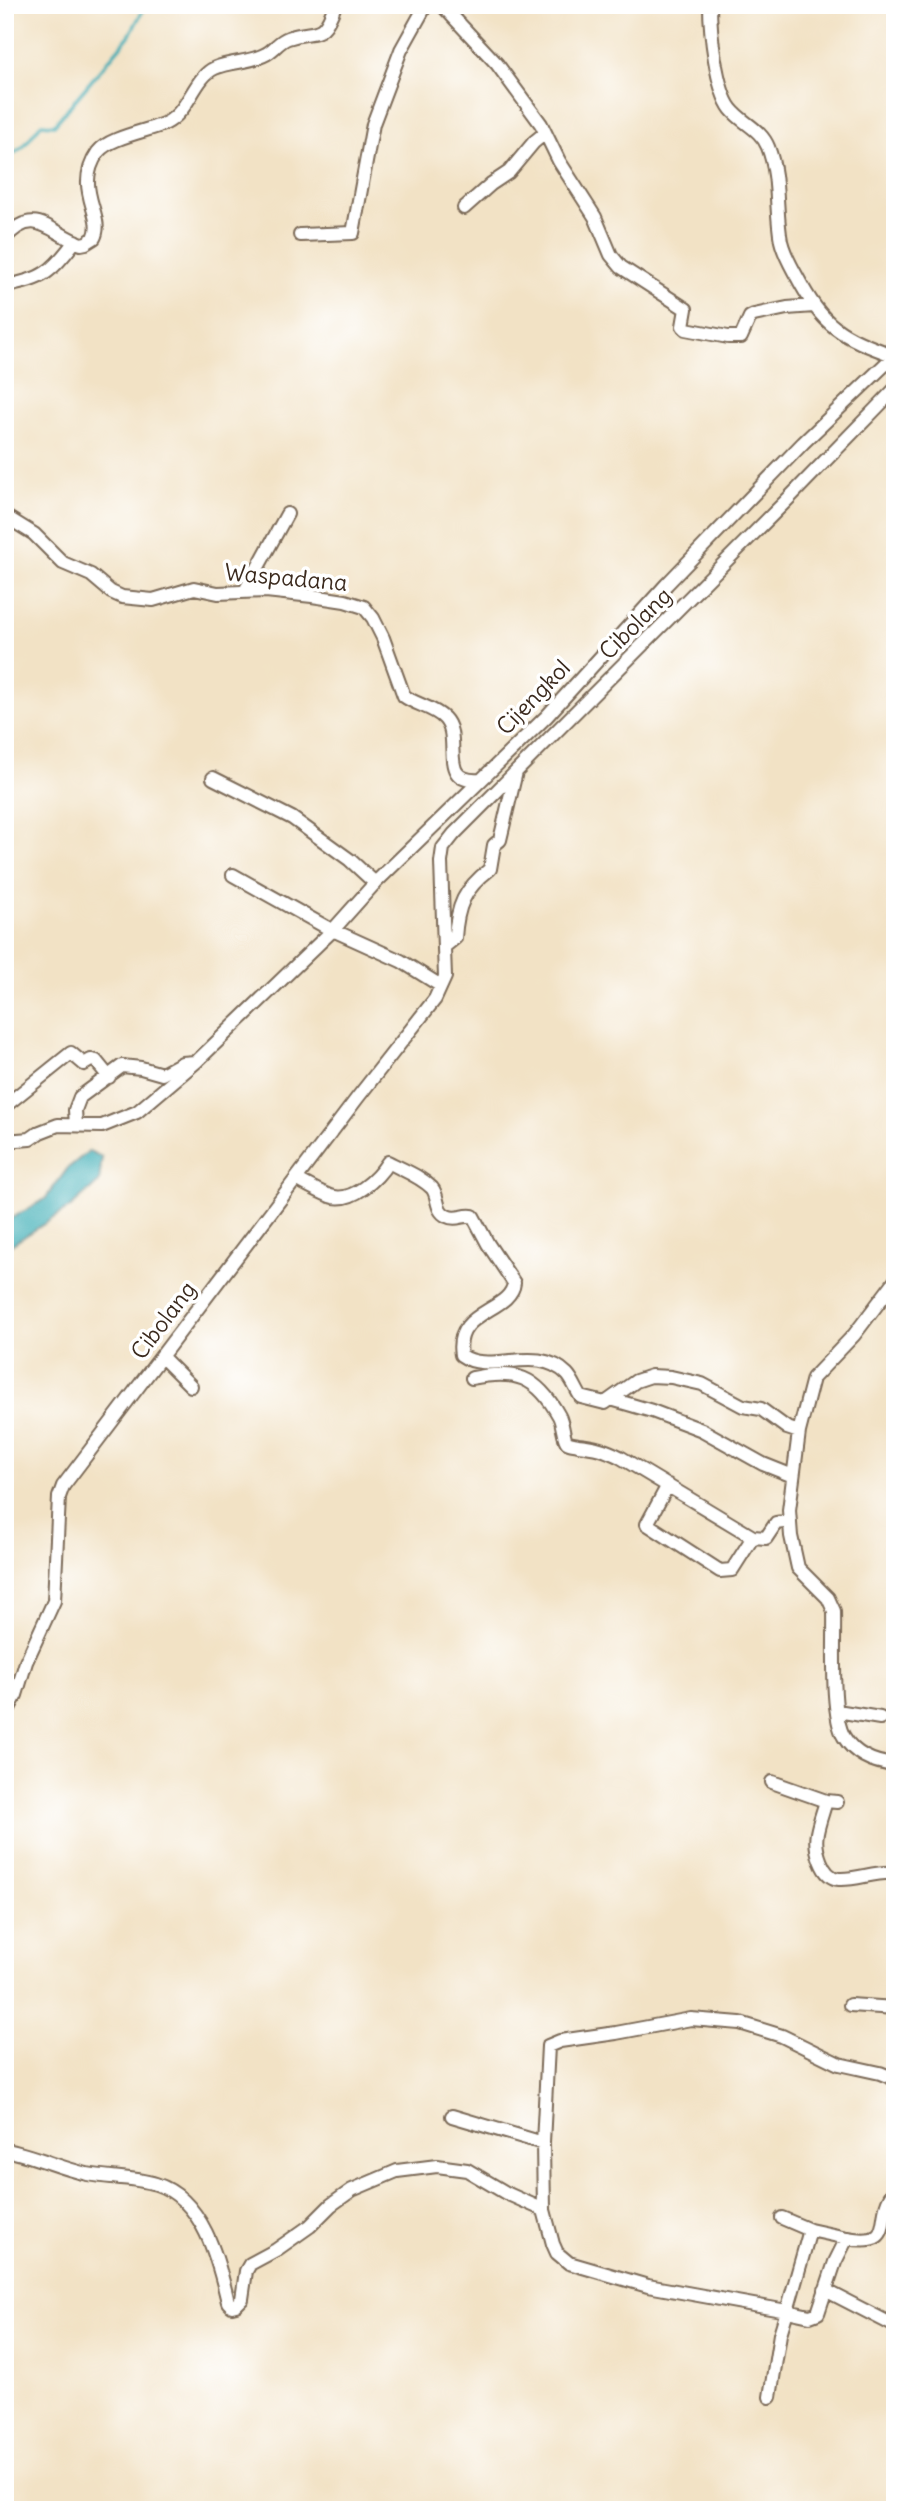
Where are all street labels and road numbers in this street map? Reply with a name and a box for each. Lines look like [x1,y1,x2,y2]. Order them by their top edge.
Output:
street label: Waspadana [223,557,349,597]
street label: Cibolang [593,581,677,665]
street label: Cijengkol [490,653,576,741]
street label: Cibolang [124,1275,202,1365]

